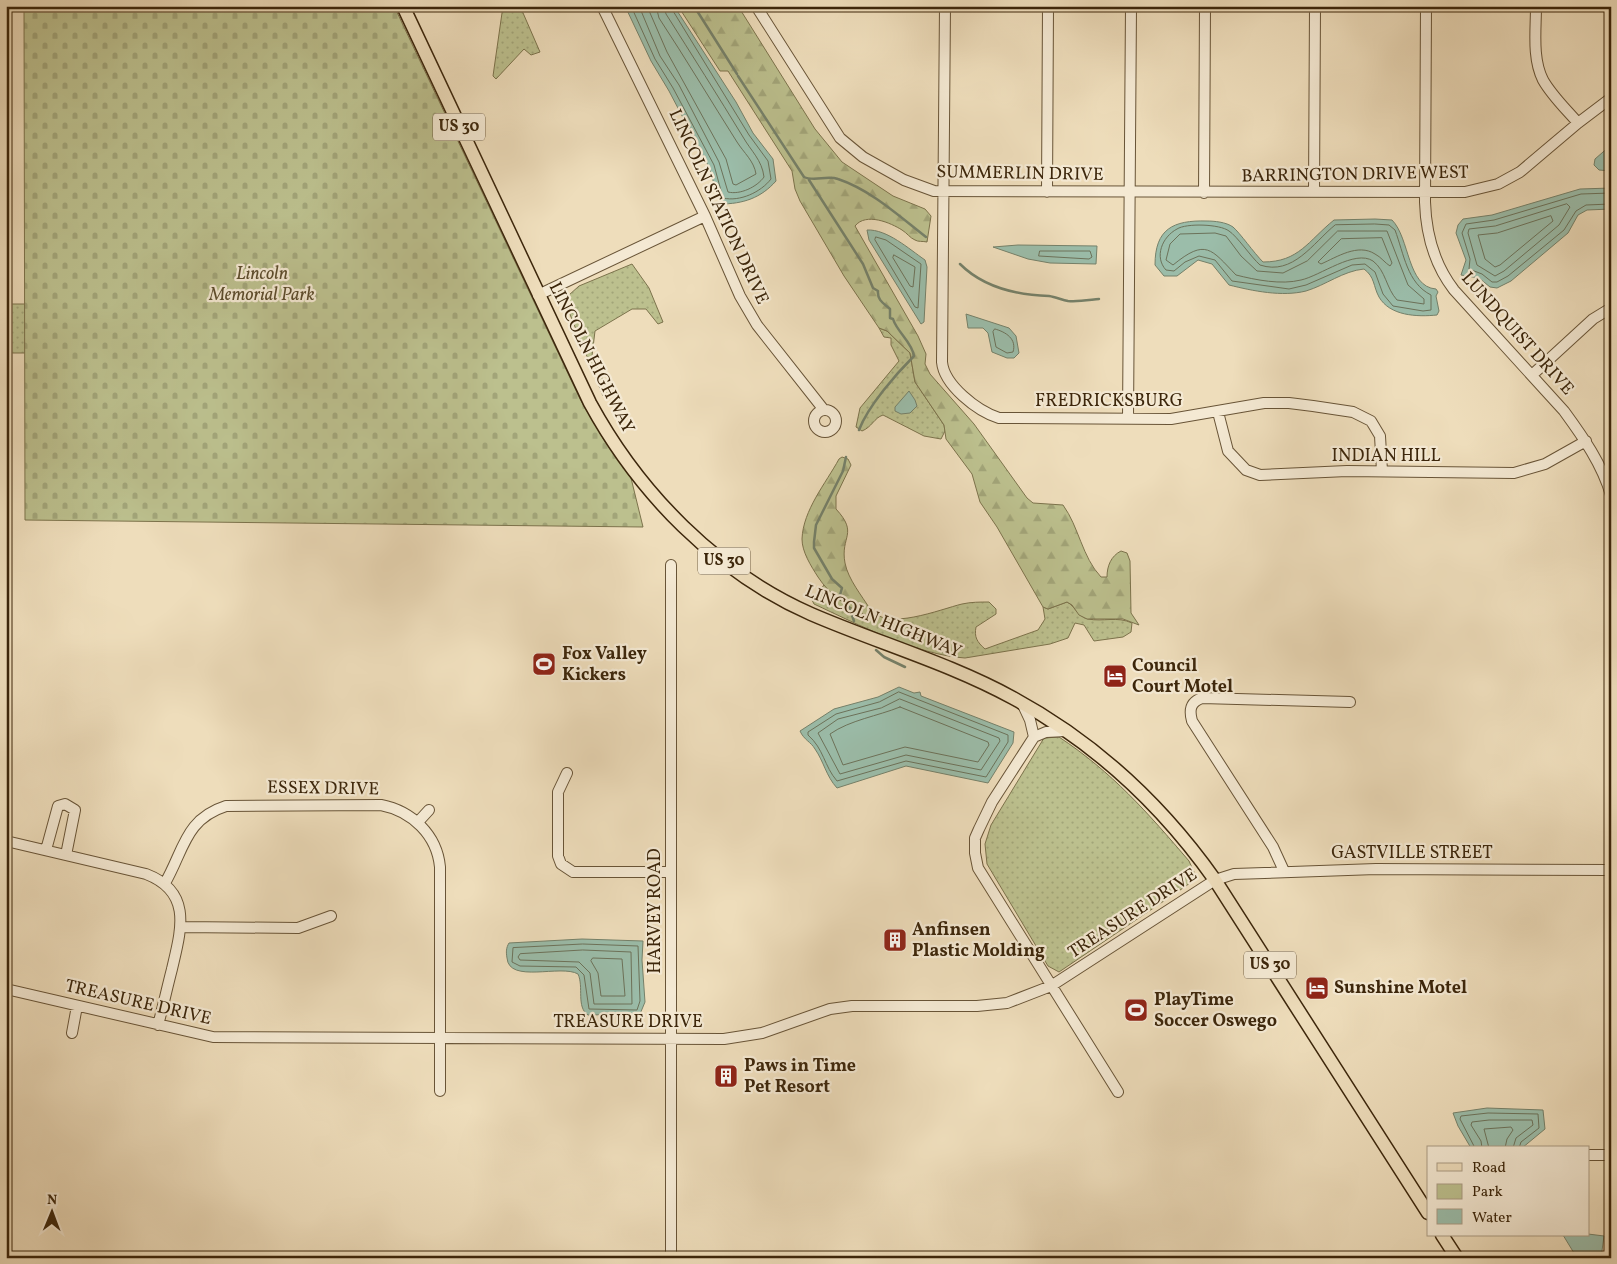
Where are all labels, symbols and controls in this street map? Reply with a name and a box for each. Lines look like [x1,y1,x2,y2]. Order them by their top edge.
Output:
street label: LINCOLN STATION DRIVE [662,105,774,309]
road number: US 30 [433,114,485,140]
street label: SUMMERLIN DRIVE [936,160,1104,188]
street label: BARRINGTON DRIVE WEST [1241,161,1469,189]
park label: Lincoln Memorial Park [208,262,315,308]
street label: LUNDQUIST DRIVE [1455,267,1579,401]
street label: LINCOLN HIGHWAY [542,278,640,438]
street label: FREDRICKSBURG [1035,389,1183,414]
street label: INDIAN HILL [1332,444,1440,469]
road number: US 30 [698,548,750,574]
street label: LINCOLN HIGHWAY [801,579,965,665]
place label: Fox Valley Kickers [562,642,647,688]
sports icon: Fox Valley Kickers [531,651,557,677]
place label: Council Court Motel [1132,654,1233,700]
hotel icon: Council Court Motel [1102,663,1128,689]
street label: ESSEX DRIVE [267,776,379,802]
street label: GASTVILLE STREET [1331,841,1493,866]
street label: HARVEY ROAD [643,848,668,974]
street label: TREASURE DRIVE [1064,863,1203,965]
place label: Anfinsen Plastic Molding [912,918,1045,964]
building icon: Anfinsen Plastic Molding [882,927,908,953]
road number: US 30 [1244,952,1296,978]
street label: TREASURE DRIVE [62,974,214,1032]
hotel icon: Sunshine Motel [1304,975,1330,1001]
place label: Sunshine Motel [1334,976,1467,1001]
place label: PlayTime Soccer Oswego [1154,988,1277,1034]
sports icon: PlayTime Soccer Oswego [1123,997,1149,1023]
street label: TREASURE DRIVE [553,1010,703,1035]
place label: Paws in Time Pet Resort [744,1054,856,1100]
building icon: Paws in Time Pet Resort [713,1063,739,1089]
legend [1427,1146,1590,1236]
text: Road [1472,1158,1506,1179]
text: Park [1472,1182,1503,1203]
north arrow [28,1186,78,1236]
text: N [47,1191,57,1210]
text: Water [1472,1208,1512,1229]

